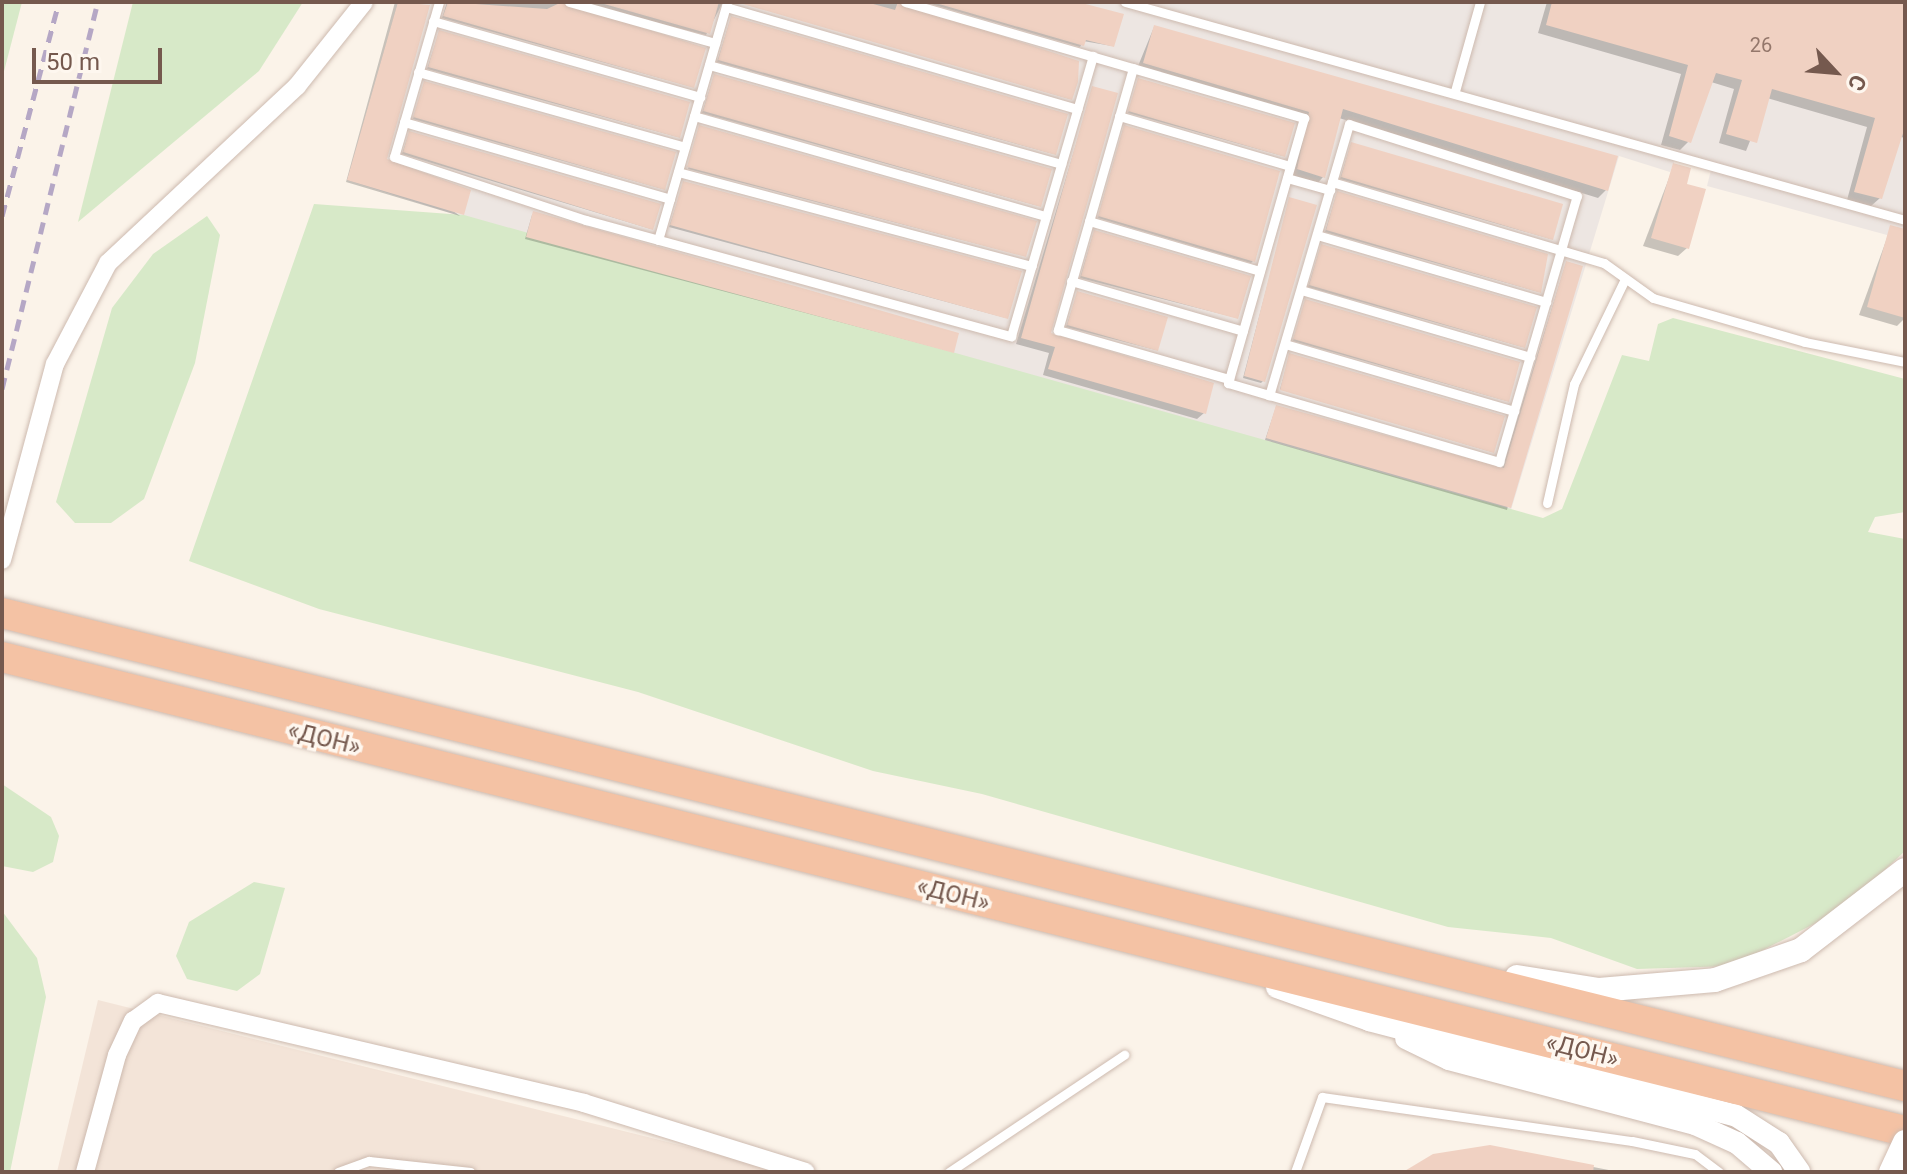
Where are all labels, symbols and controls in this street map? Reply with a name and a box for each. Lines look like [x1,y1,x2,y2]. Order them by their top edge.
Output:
scale bar [36,32,166,82]
north arrow [1795,32,1875,112]
house number: 26 [1750,33,1772,57]
text: 50 m [46,48,100,76]
text: С [1843,71,1871,95]
street label: «ДОН» [285,716,363,762]
street label: «ДОН» [914,872,992,918]
street label: «ДОН» [1543,1028,1621,1074]

